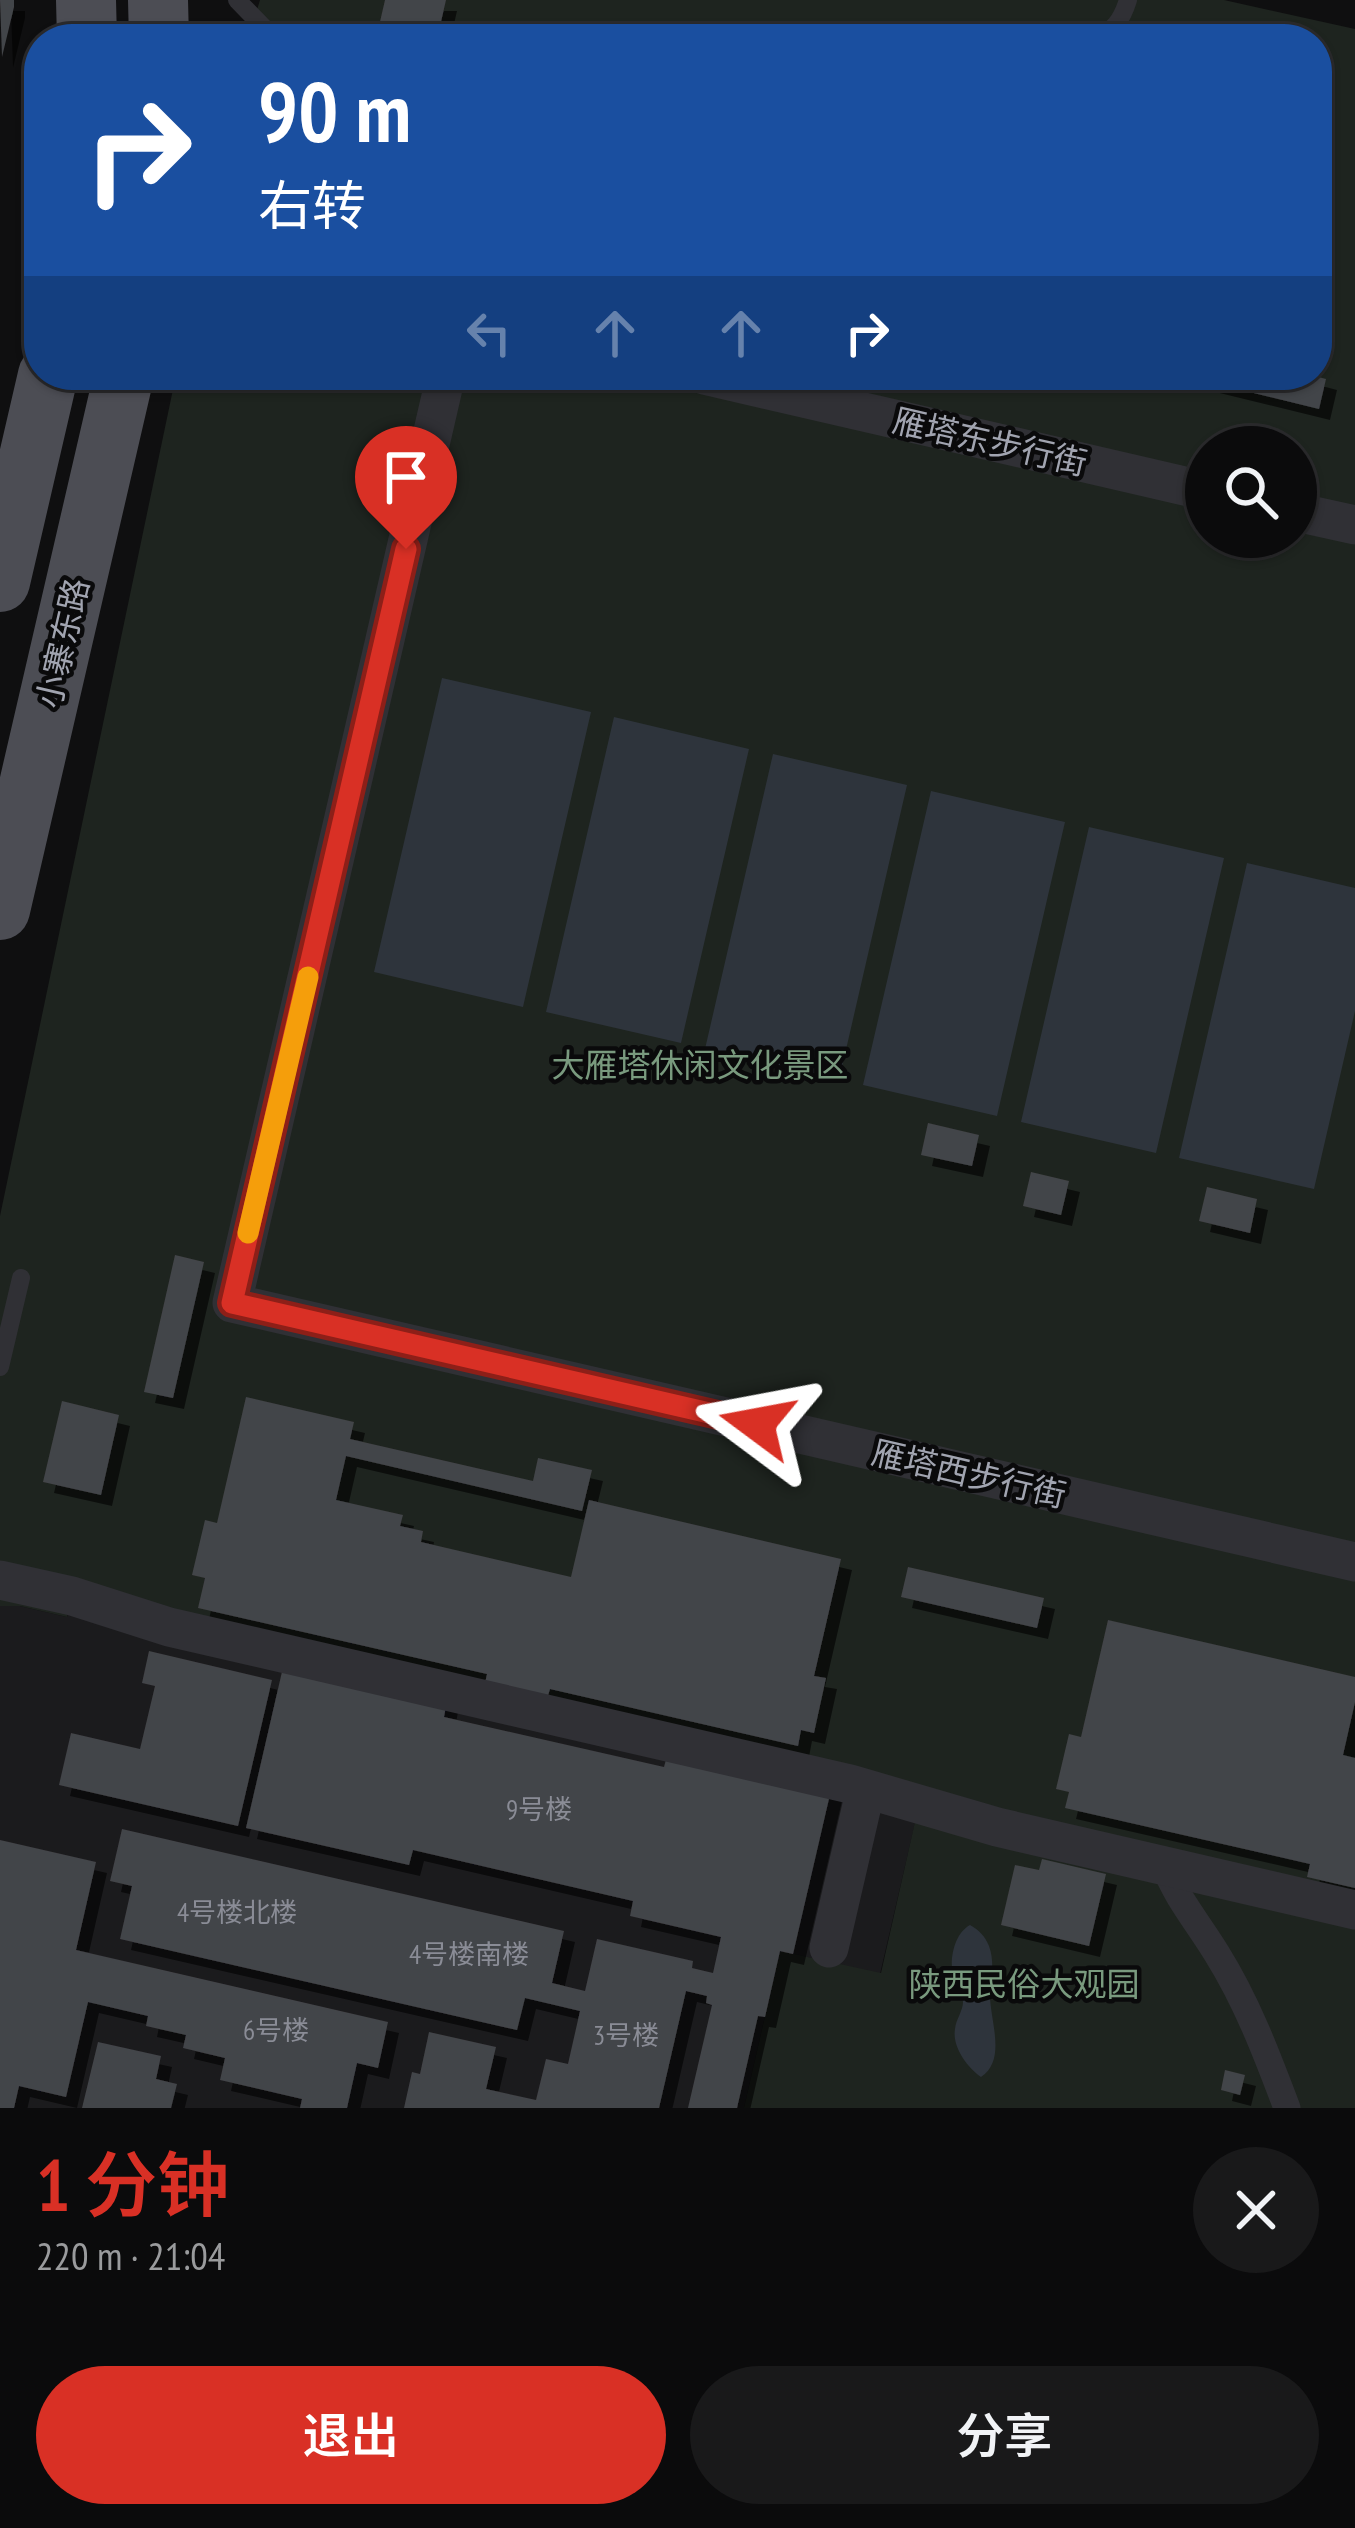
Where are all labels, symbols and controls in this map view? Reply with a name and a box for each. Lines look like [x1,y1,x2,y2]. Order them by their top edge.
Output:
text: 90 m [258,56,411,165]
icon: right [60,72,216,228]
text: 右转 [258,170,366,240]
icon: left [456,300,522,366]
icon: ahead [582,300,648,366]
icon: ahead [708,300,774,366]
icon: right [834,300,900,366]
street label: 雁塔东步行街 [889,398,1091,484]
pin [355,426,457,549]
map controls [1185,426,1317,558]
button: search [1185,426,1317,558]
icon: arrive [373,444,439,510]
street label: 小寨东路 [26,574,98,712]
park label: 大雁塔休闲文化景区 [552,1043,849,1086]
position arrow [694,1361,820,1487]
street label: 雁塔西步行街 [868,1430,1070,1516]
house number: 9号楼 [506,1792,572,1826]
house number: 4号楼北楼 [177,1895,297,1929]
house number: 4号楼南楼 [409,1937,529,1971]
park label: 陕西民俗大观园 [909,1962,1140,2005]
house number: 6号楼 [243,2013,309,2047]
house number: 3号楼 [593,2018,659,2052]
text: 1 分钟 [36,2138,229,2231]
button: close [1193,2147,1319,2273]
text: 220 m · 21:04 [36,2230,225,2281]
button: 退出 [36,2366,666,2504]
button: 分享 [690,2366,1319,2504]

